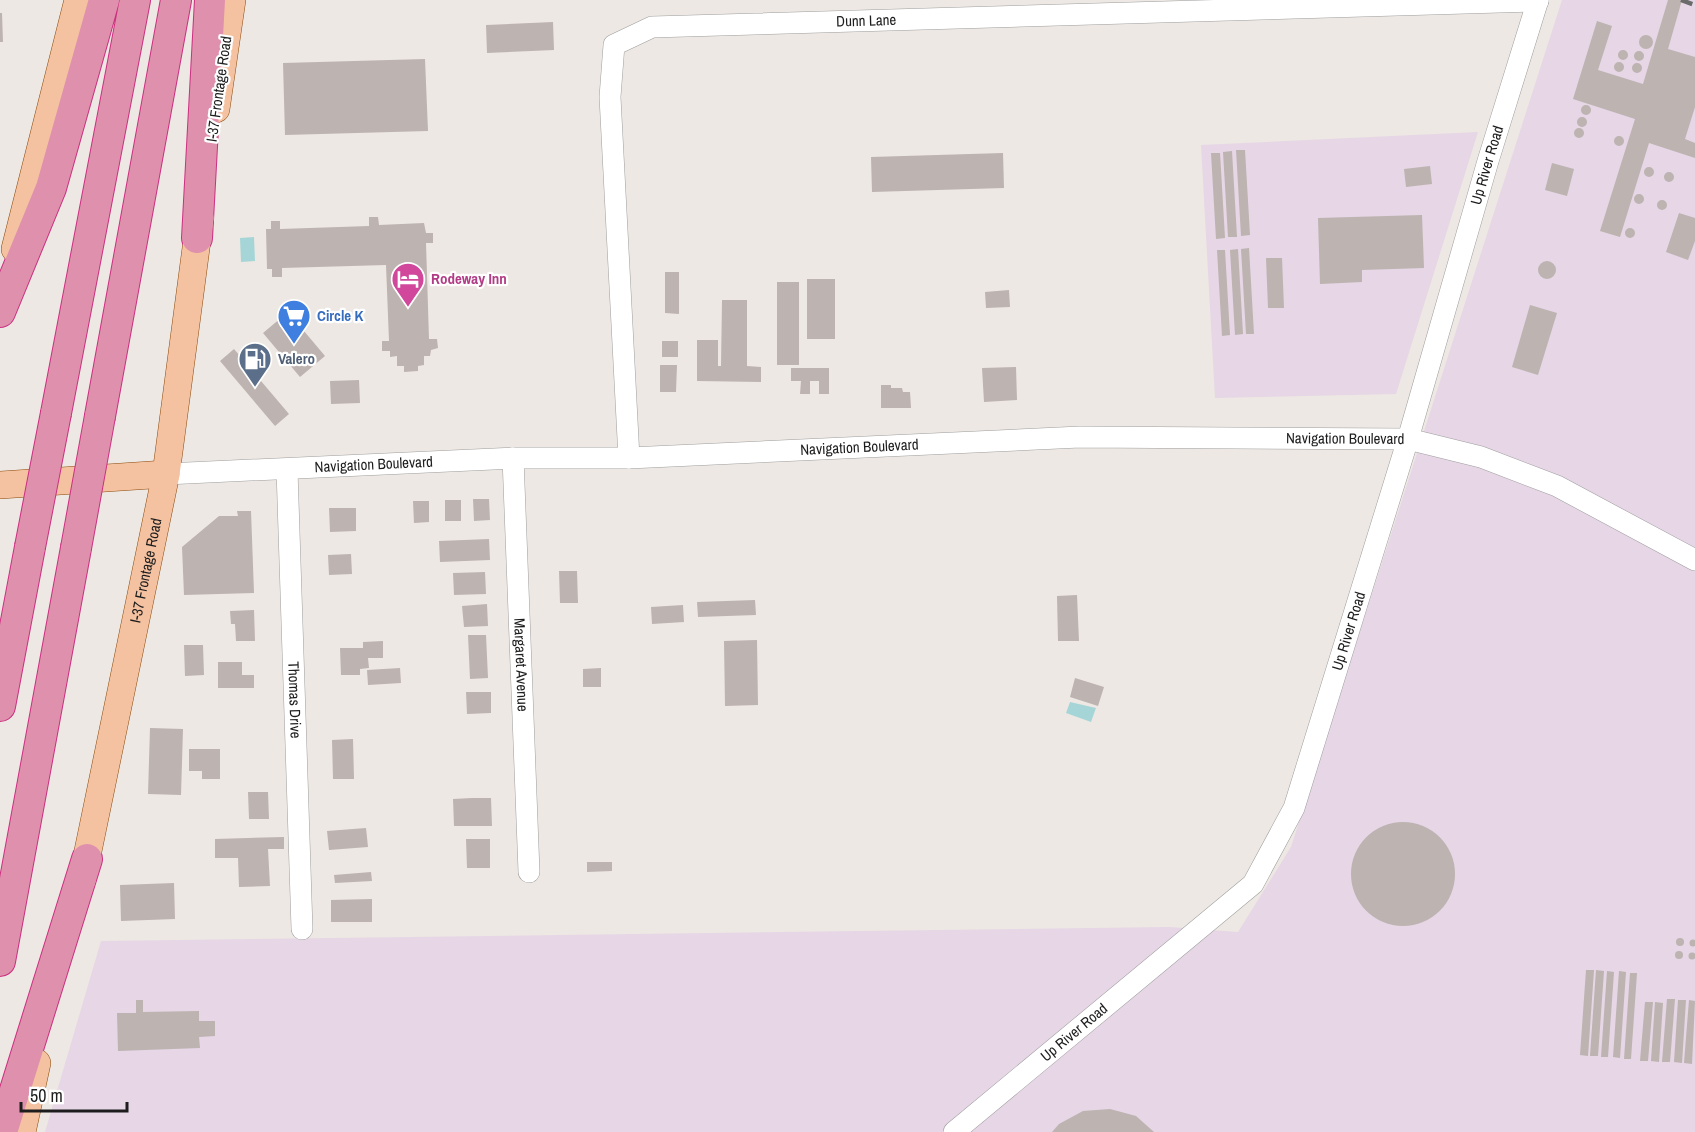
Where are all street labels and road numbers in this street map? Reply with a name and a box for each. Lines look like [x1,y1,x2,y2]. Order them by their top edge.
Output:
street label: Dunn Lane [836,9,897,32]
street label: I-37 Frontage Road [201,35,236,143]
street label: Up River Road [1465,123,1508,207]
street label: Navigation Boulevard [1286,427,1404,449]
street label: Navigation Boulevard [800,434,919,460]
street label: Navigation Boulevard [314,451,433,477]
street label: I-37 Frontage Road [124,516,167,625]
street label: Up River Road [1326,589,1370,673]
street label: Margaret Avenue [509,618,534,712]
street label: Thomas Drive [283,661,307,739]
street label: Up River Road [1036,998,1112,1066]

